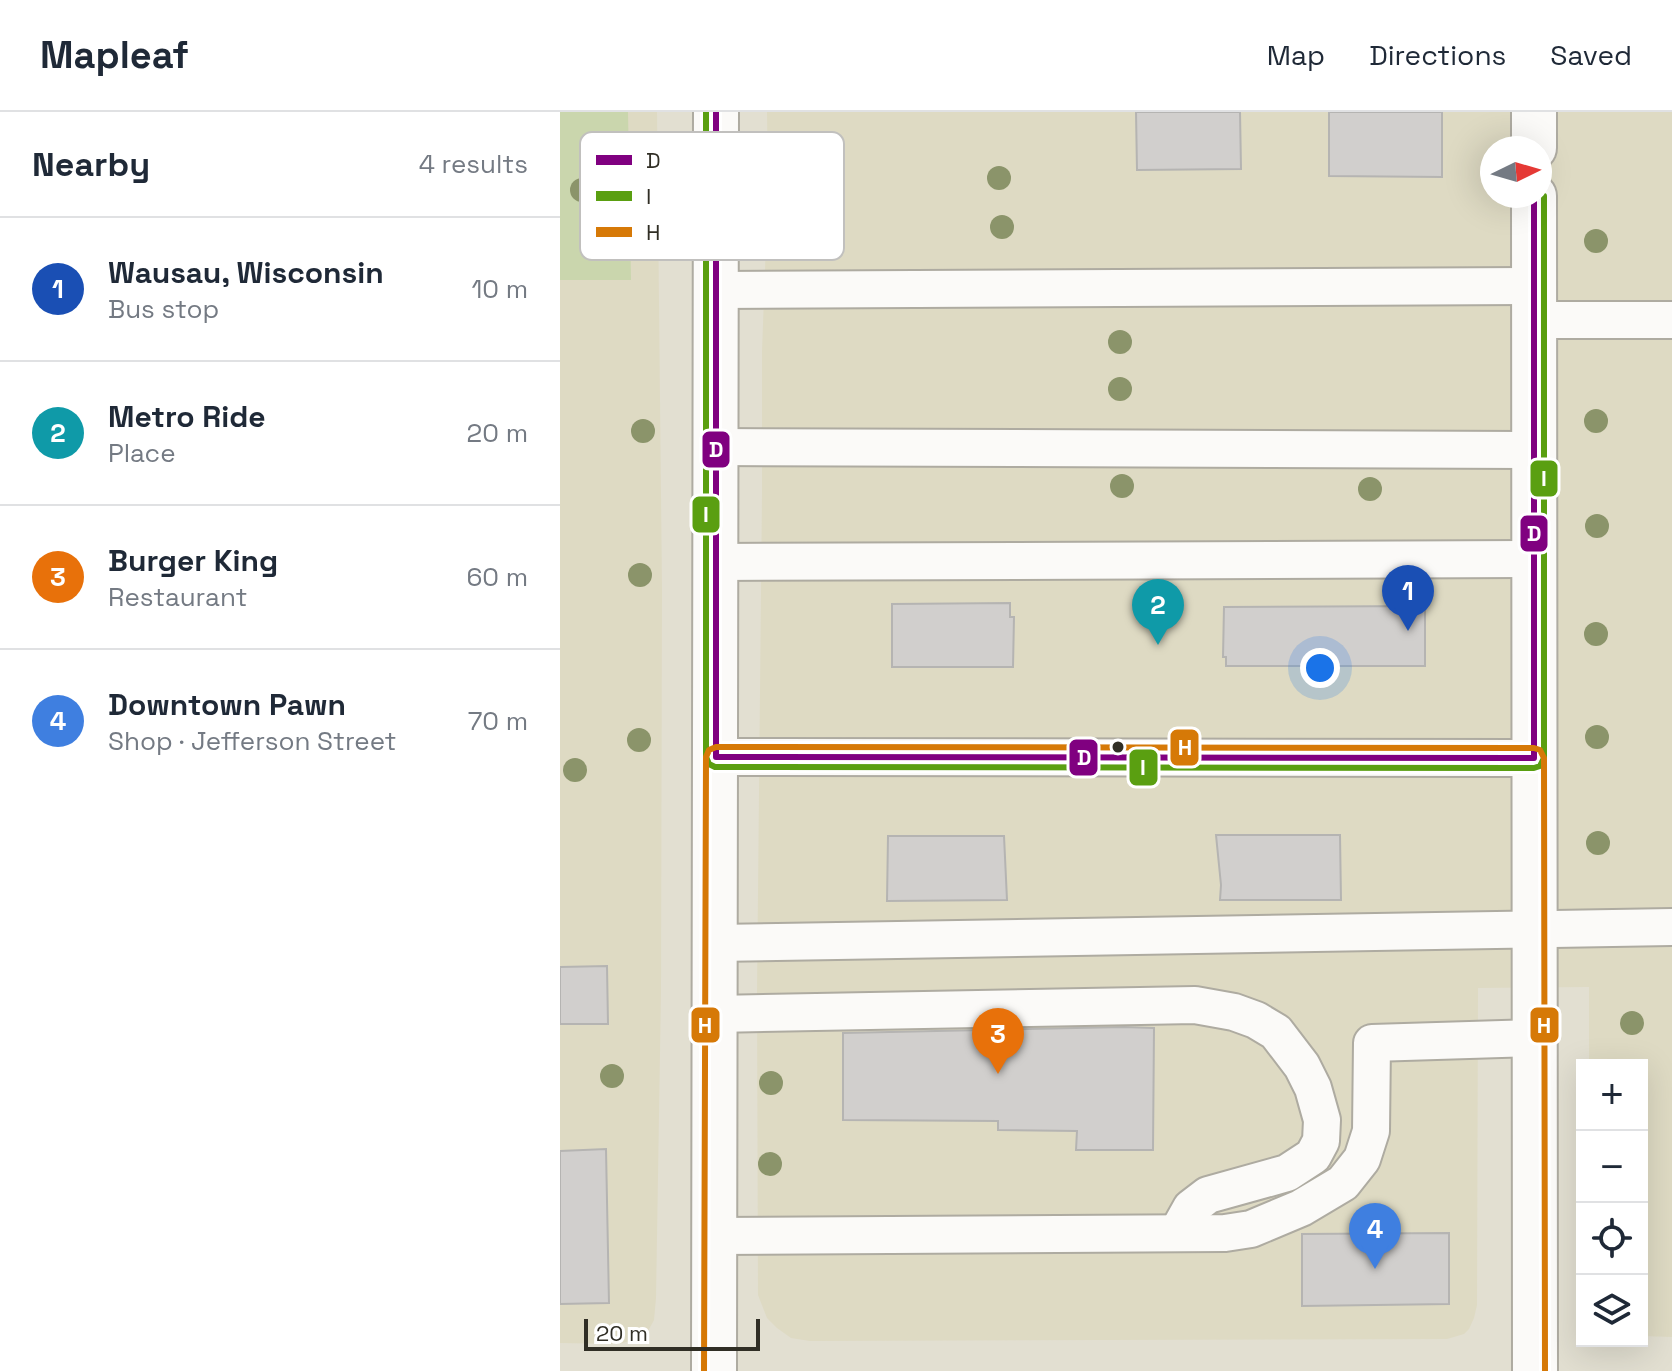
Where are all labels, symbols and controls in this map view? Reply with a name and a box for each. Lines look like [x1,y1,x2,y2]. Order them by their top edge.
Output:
text: Mapleaf [40,31,189,79]
text: Map [1267,37,1325,73]
text: Directions [1369,37,1506,73]
text: Saved [1550,37,1632,73]
legend [580,132,844,260]
north arrow [1480,136,1552,208]
text: Nearby [32,143,150,186]
text: D [646,146,661,174]
text: 4 results [419,147,528,181]
text: I [646,182,651,210]
text: H [646,218,660,246]
text: Wausau, Wisconsin [108,253,384,292]
text: 1 [52,272,64,306]
text: 10 m [471,272,528,306]
text: Bus stop [108,292,219,326]
text: Metro Ride [108,397,266,436]
text: 2 [50,416,66,450]
text: 20 m [467,416,528,450]
line badge: D [701,430,731,469]
text: D [709,435,723,463]
text: Place [108,436,176,470]
line badge: I [1529,459,1559,498]
text: I [1541,464,1547,492]
line badge: I [691,495,721,534]
text: I [703,500,709,528]
line badge: D [1519,514,1549,553]
text: D [1527,519,1541,547]
text: Burger King [108,541,278,580]
text: 3 [50,560,66,594]
text: 60 m [466,560,528,594]
pin: 1 [1382,565,1434,631]
pin: 2 [1132,579,1184,645]
text: Restaurant [108,580,247,614]
your location [1300,648,1340,688]
text: Downtown Pawn [108,685,346,724]
text: 4 [50,704,66,738]
text: 70 m [468,704,528,738]
text: Shop · Jefferson Street [108,724,397,758]
line badge: H [1169,728,1200,767]
text: H [1178,733,1192,761]
line badge: D [1068,738,1099,777]
unlabelled marker [1110,739,1126,755]
text: D [1077,743,1091,771]
line badge: I [1128,748,1159,787]
text: I [1140,753,1146,781]
line badge: H [690,1006,721,1044]
line badge: H [1529,1006,1560,1044]
pin: 3 [972,1008,1024,1074]
text: H [698,1011,712,1039]
text: H [1537,1011,1551,1039]
map controls [1576,1059,1648,1347]
button: + [1576,1059,1648,1131]
button: − [1576,1131,1648,1203]
pin: 4 [1349,1203,1401,1269]
button: locate [1576,1203,1648,1275]
button: layers [1576,1275,1648,1347]
scale bar [584,1315,760,1351]
text: 20 m [596,1319,648,1347]

